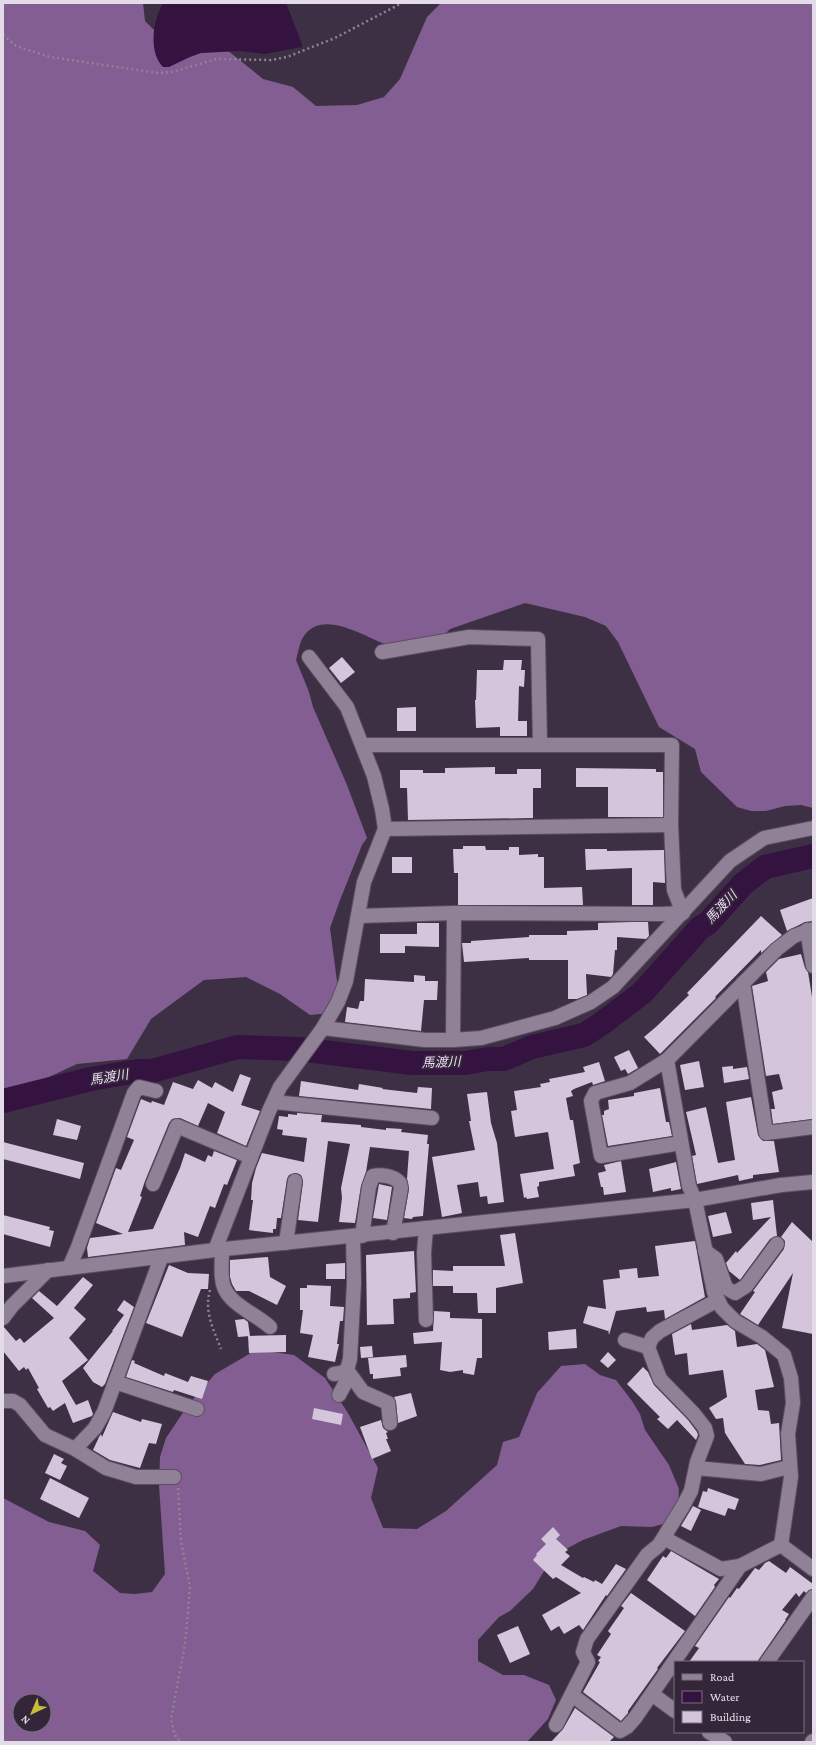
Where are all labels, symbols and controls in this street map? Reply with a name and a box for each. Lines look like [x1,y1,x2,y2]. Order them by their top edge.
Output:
water label: 馬渡川 [702,886,741,926]
water label: 馬渡川 [421,1054,463,1070]
water label: 馬渡川 [89,1066,131,1087]
legend [674,1661,804,1733]
text: Road [710,1670,735,1684]
text: Water [710,1690,740,1704]
north arrow [12,1693,52,1733]
text: Building [710,1710,751,1724]
text: N [18,1713,32,1727]

